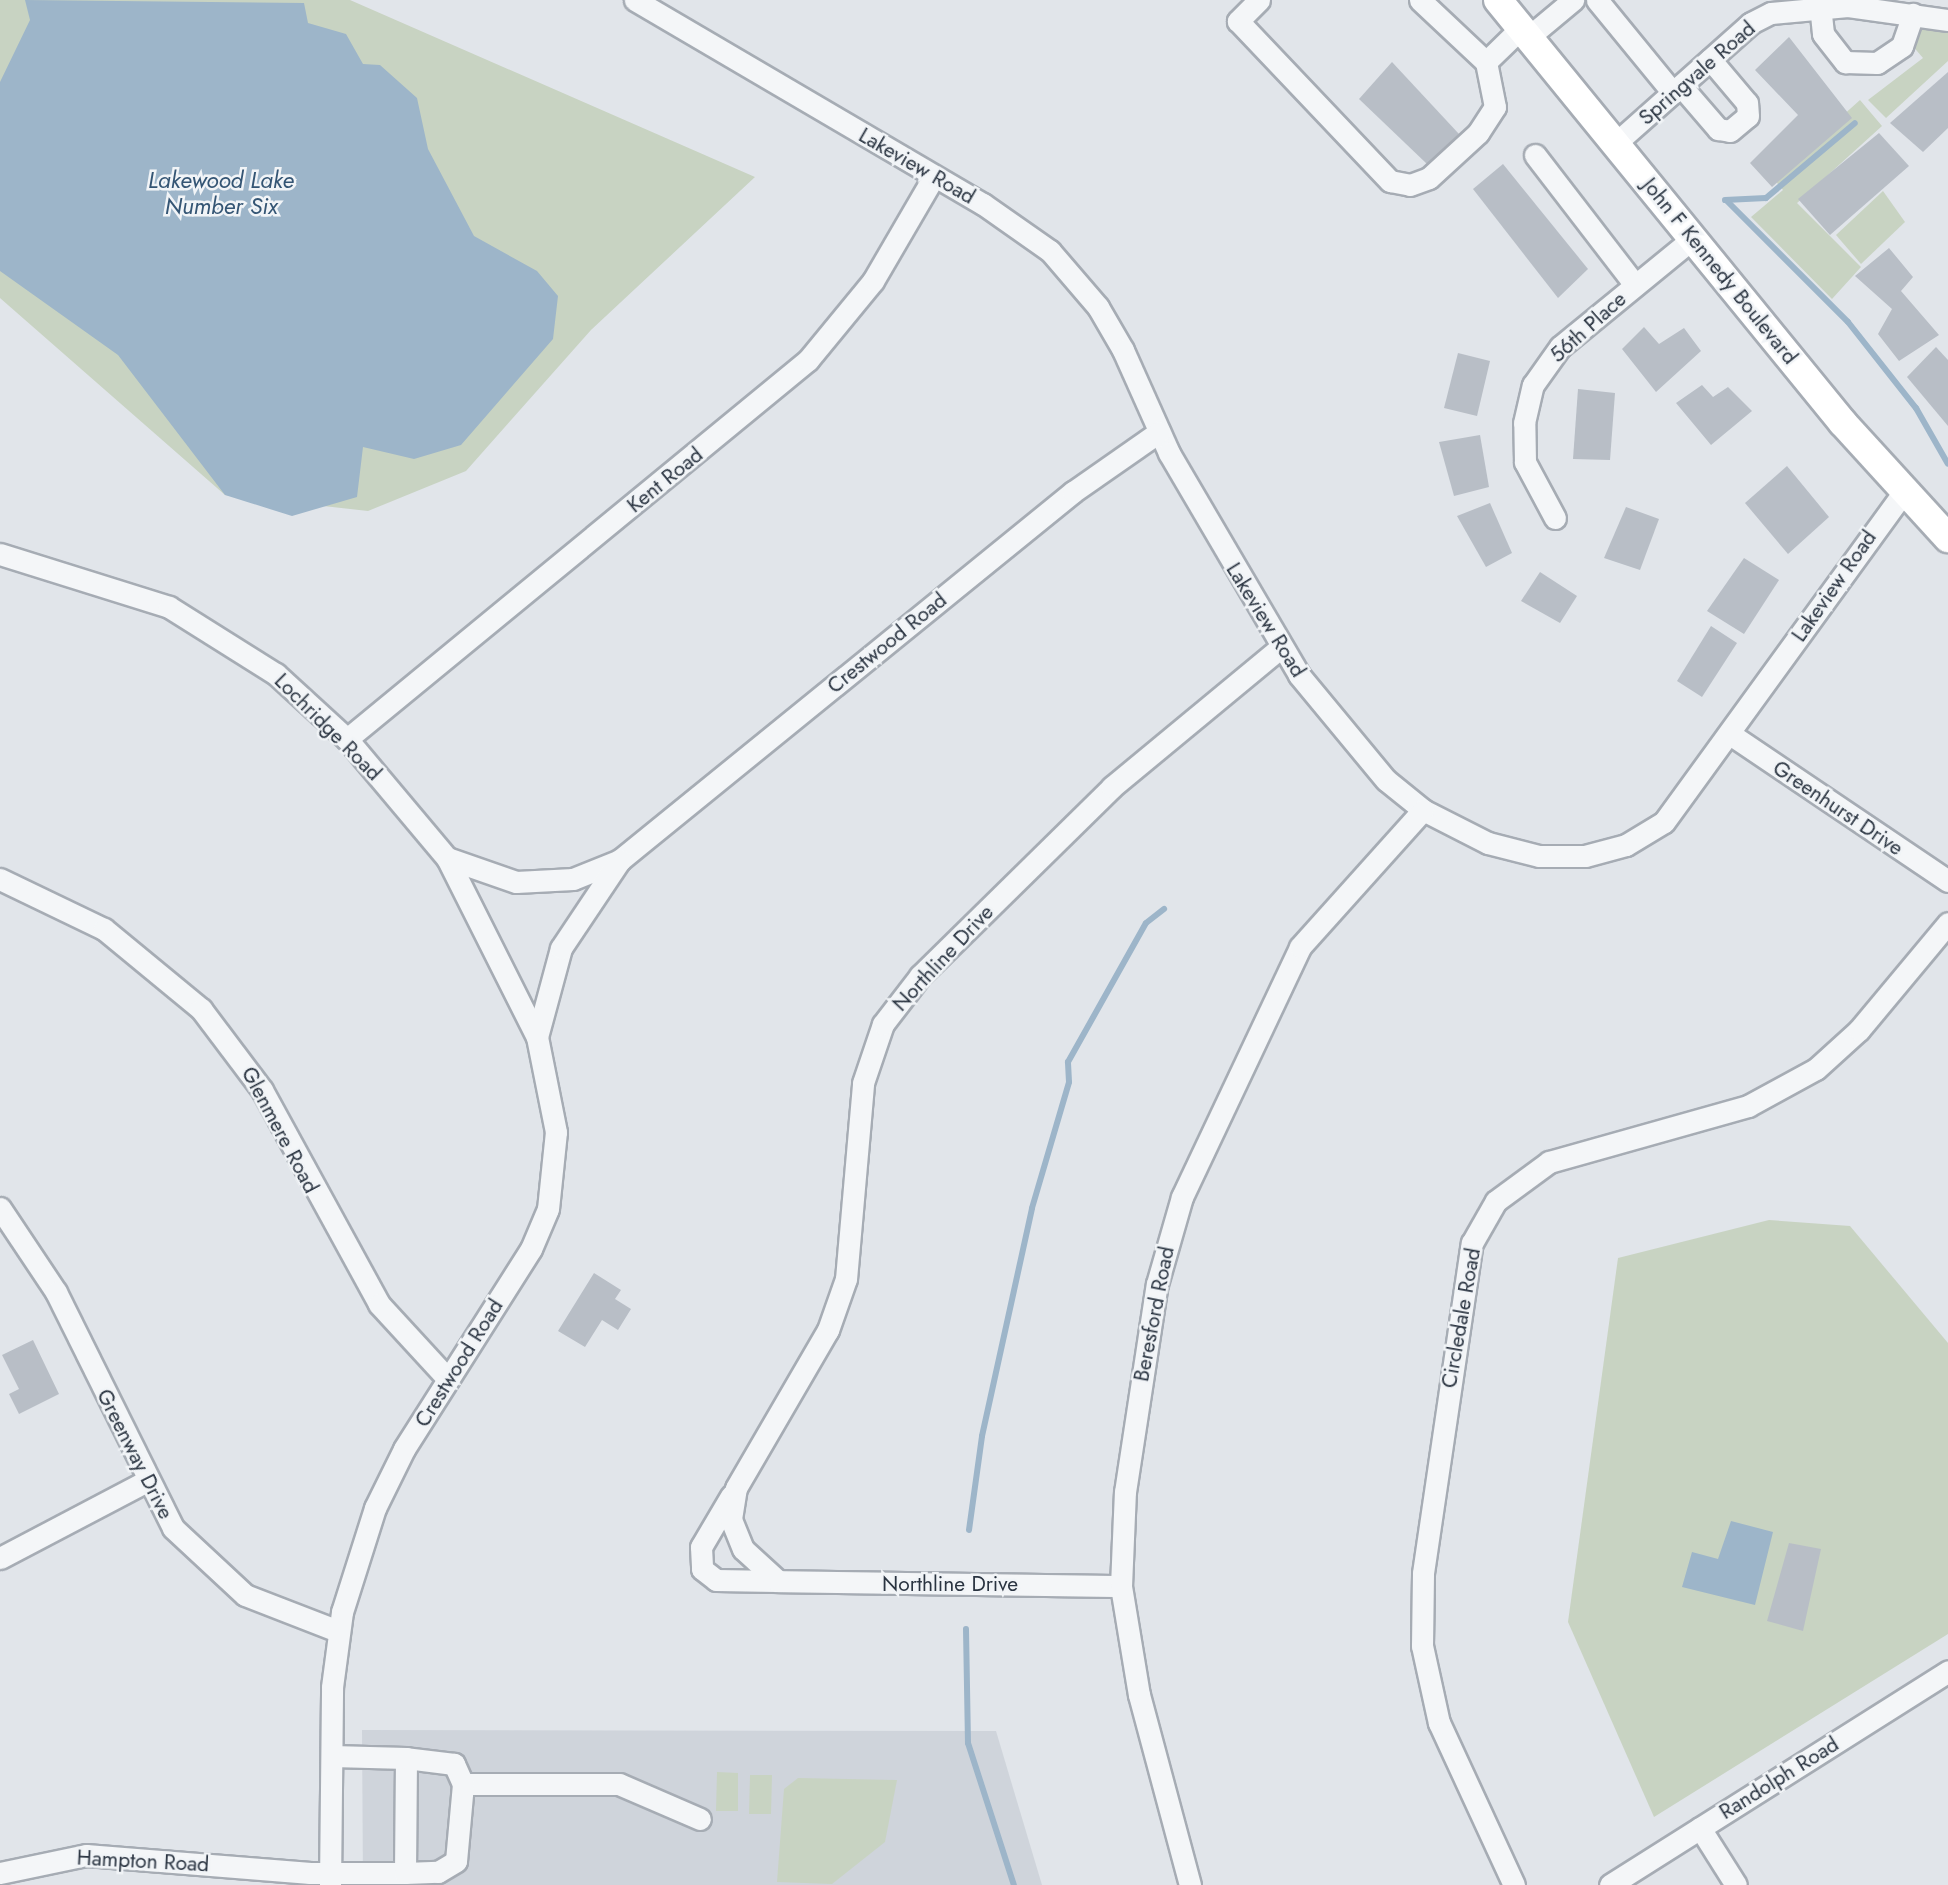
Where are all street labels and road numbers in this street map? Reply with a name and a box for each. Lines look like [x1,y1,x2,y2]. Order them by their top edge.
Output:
street label: Springvale Road [1634,16,1760,130]
street label: Lakeview Road [854,123,980,209]
street label: John F Kennedy Boulevard [1637,173,1803,369]
street label: 56th Place [1545,286,1631,368]
street label: Kent Road [622,442,708,518]
street label: Lakeview Road [1786,526,1882,646]
street label: Lakeview Road [1221,558,1311,682]
street label: Crestwood Road [822,587,952,699]
street label: Lochridge Road [269,668,387,786]
street label: Greenhurst Drive [1768,755,1908,861]
street label: Northline Drive [887,900,999,1016]
street label: Glenmere Road [236,1063,324,1197]
street label: Beresford Road [1129,1244,1179,1384]
street label: Circledale Road [1436,1246,1486,1390]
street label: Crestwood Road [410,1294,508,1432]
street label: Greenway Drive [91,1385,179,1523]
street label: Northline Drive [882,1571,1018,1597]
street label: Randolph Road [1715,1731,1843,1825]
street label: Hampton Road [76,1845,210,1877]

